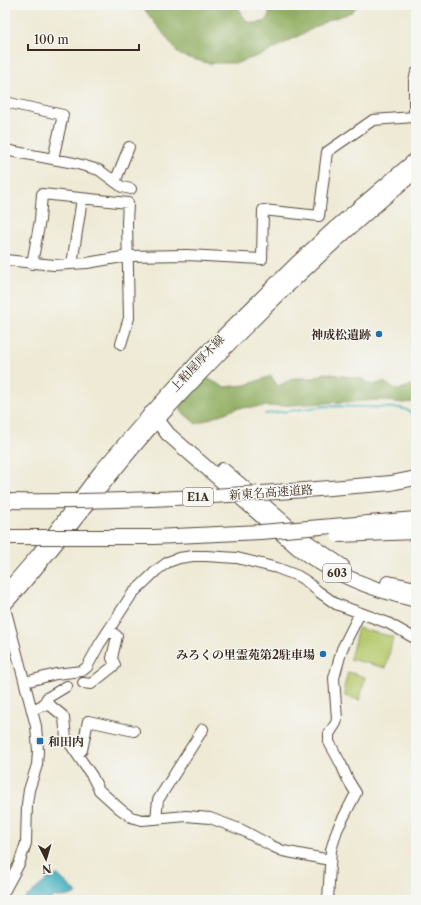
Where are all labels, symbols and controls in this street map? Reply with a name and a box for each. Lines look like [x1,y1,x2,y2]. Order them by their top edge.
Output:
scale bar [28,26,139,52]
text: 100 m [34,32,69,47]
place label: 神成松遺跡 [311,327,371,342]
marker: 神成松遺跡 [374,329,384,339]
street label: 上粕屋厚木線 [167,332,227,394]
street label: 新東名高速道路 [229,482,313,502]
road number: E1A [183,488,213,506]
road number: 603 [323,564,351,582]
place label: みろくの里霊苑第2駐車場 [176,647,315,662]
marker: みろくの里霊苑第2駐車場 [318,649,328,659]
place label: 和田内 [48,734,84,749]
marker: 和田内 [35,736,45,746]
north arrow [26,839,66,879]
text: N [41,862,52,876]

